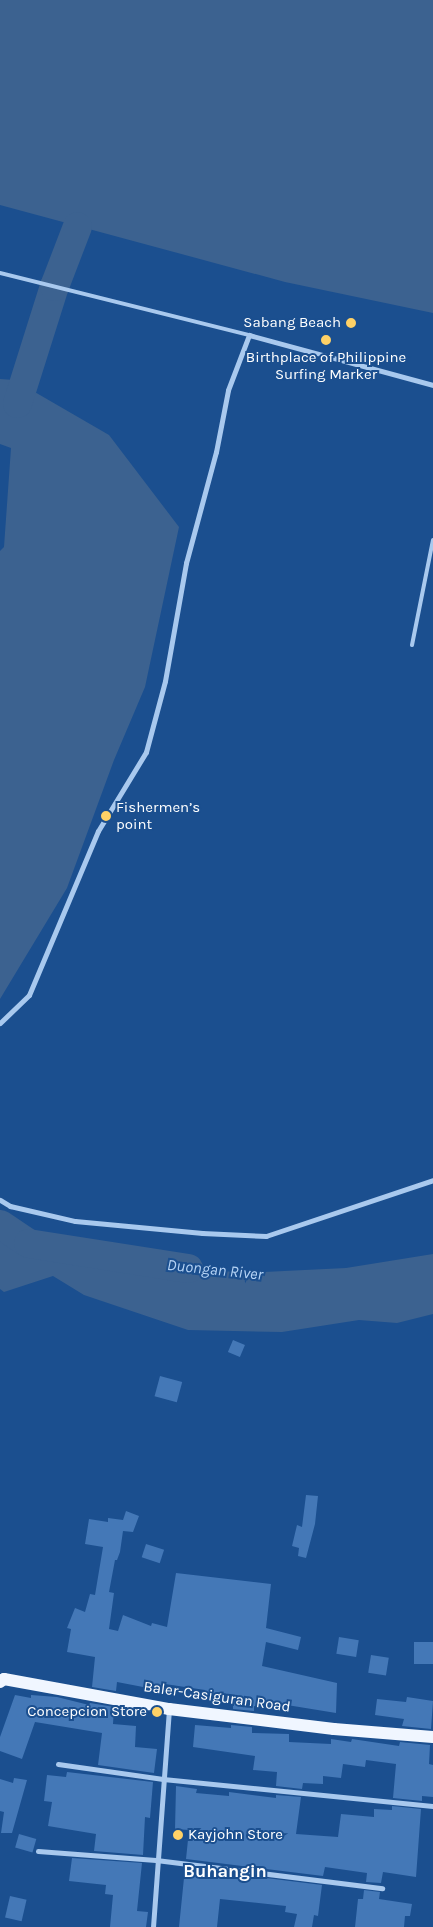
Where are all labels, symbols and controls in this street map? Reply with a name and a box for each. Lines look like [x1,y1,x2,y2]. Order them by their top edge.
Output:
place label: Sabang Beach [243,314,341,332]
marker: Sabang Beach [345,317,357,329]
marker: Birthplace of Philippine Surfing Marker [320,334,332,346]
place label: Birthplace of Philippine Surfing Marker [246,348,406,383]
place label: Fishermen’s point [116,798,200,833]
marker: Fishermen’s point [100,810,112,822]
water label: Duongan River [166,1255,264,1285]
street label: Baler-Casiguran Road [142,1678,292,1716]
place label: Concepcion Store [27,1703,147,1721]
marker: Concepcion Store [151,1706,163,1718]
place label: Kayjohn Store [188,1826,283,1844]
marker: Kayjohn Store [172,1829,184,1841]
district label: Buhangin [183,1860,267,1882]

